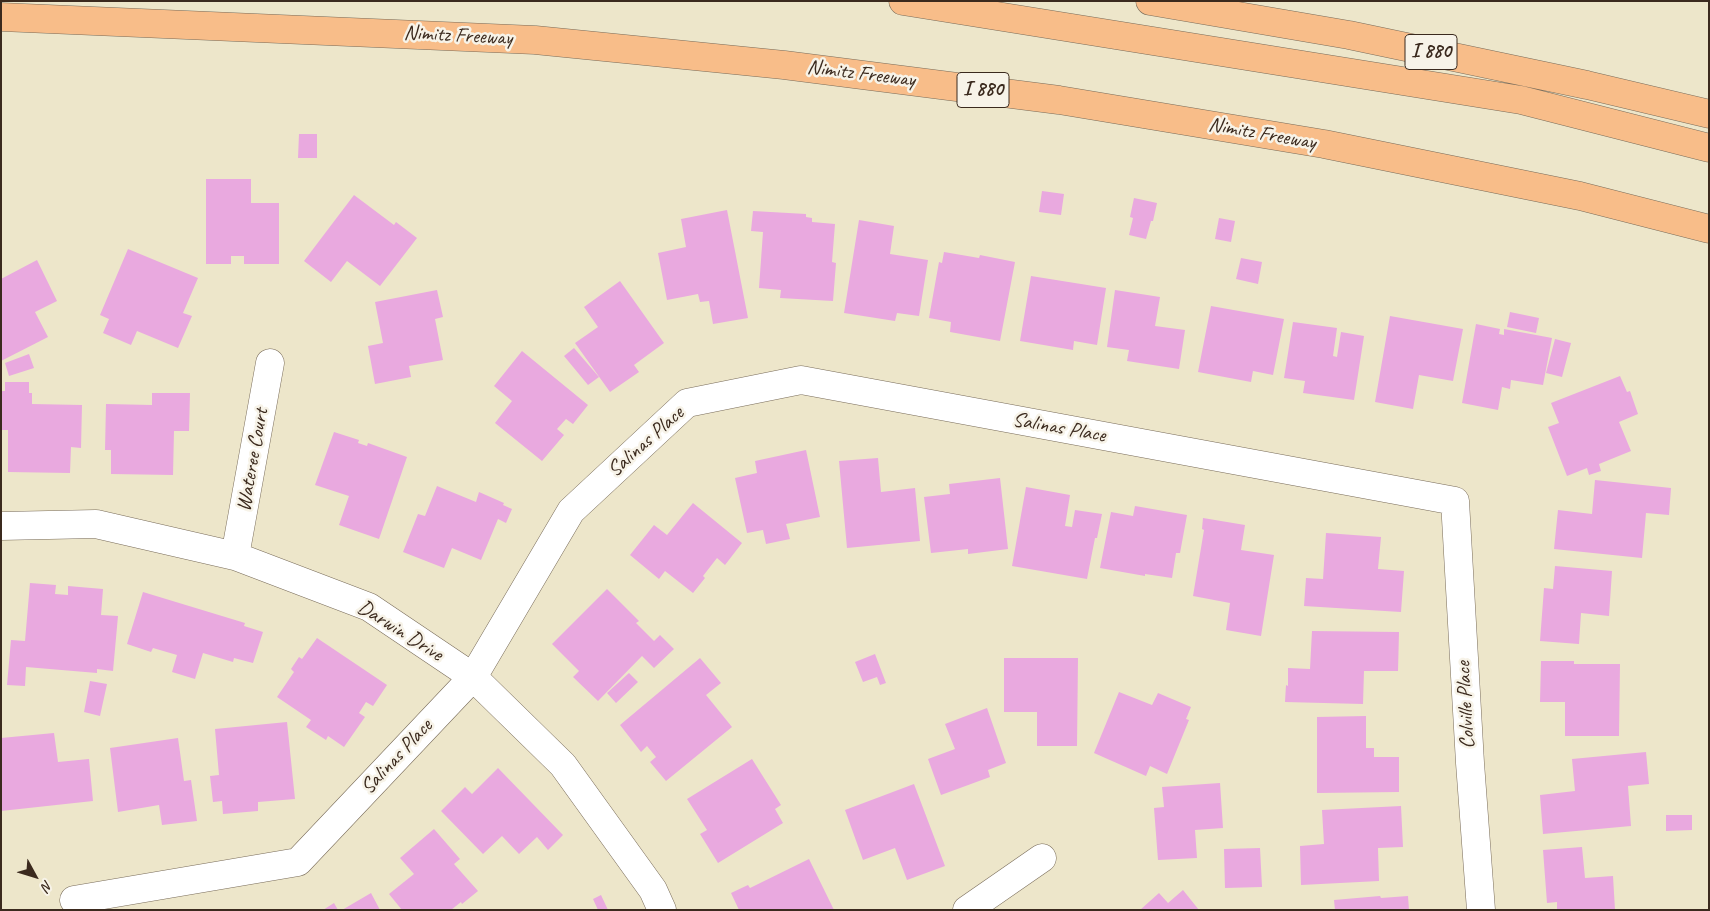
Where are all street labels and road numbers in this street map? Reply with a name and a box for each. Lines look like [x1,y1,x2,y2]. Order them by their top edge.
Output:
street label: Nimitz Freeway [403,21,513,51]
road number: I 880 [1405,34,1457,70]
street label: Nimitz Freeway [806,55,916,93]
road number: I 880 [957,72,1009,108]
street label: Nimitz Freeway [1206,112,1318,156]
street label: Salinas Place [603,401,689,483]
street label: Wateree Court [232,407,274,513]
street label: Salinas Place [1011,407,1107,449]
street label: Darwin Drive [353,595,447,667]
street label: Colville Place [1451,661,1481,749]
street label: Salinas Place [356,714,438,800]

